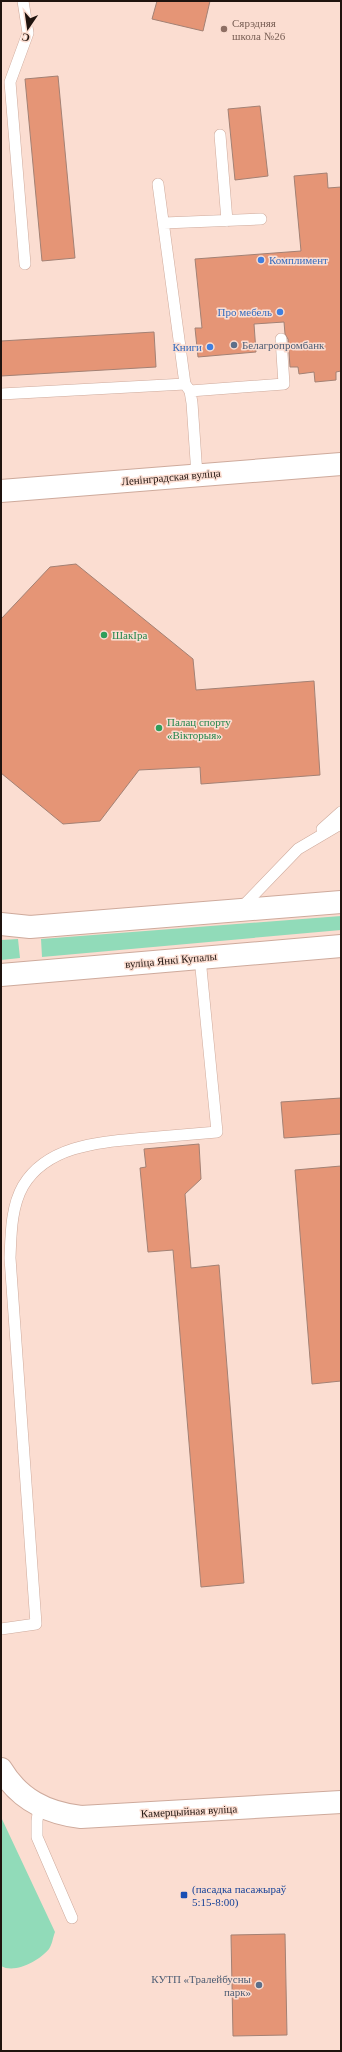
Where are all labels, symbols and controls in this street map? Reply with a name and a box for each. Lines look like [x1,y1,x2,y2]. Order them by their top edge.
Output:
north arrow [8,8,48,48]
place label: Сярэдняя школа №26 [232,17,286,42]
marker: Сярэдняя школа №26 [219,24,229,34]
text: С [20,31,31,44]
place label: Комплимент [269,254,328,266]
marker: Комплимент [256,255,266,265]
place label: Про мебель [218,306,272,318]
marker: Про мебель [275,307,285,317]
place label: Белагропромбанк [242,339,325,351]
marker: Белагропромбанк [229,340,239,350]
place label: Книги [172,341,202,353]
marker: Книги [205,342,215,352]
street label: Ленінградская вуліца [121,467,221,487]
place label: ШакІра [112,629,147,641]
marker: ШакІра [99,630,109,640]
place label: Палац спорту «Вікторыя» [167,716,231,741]
marker: Палац спорту «Вікторыя» [154,723,164,733]
street label: вуліца Янкі Купалы [125,950,218,970]
street label: Камерцыйная вуліца [141,1802,238,1820]
place label: (пасадка пасажыраў 5:15-8:00) [192,1883,287,1909]
marker: (пасадка пасажыраў 5:15-8:00) [179,1890,189,1900]
place label: КУТП «Тралейбусны парк» [151,1973,252,1998]
marker: КУТП «Тралейбусны парк» [254,1980,264,1990]

